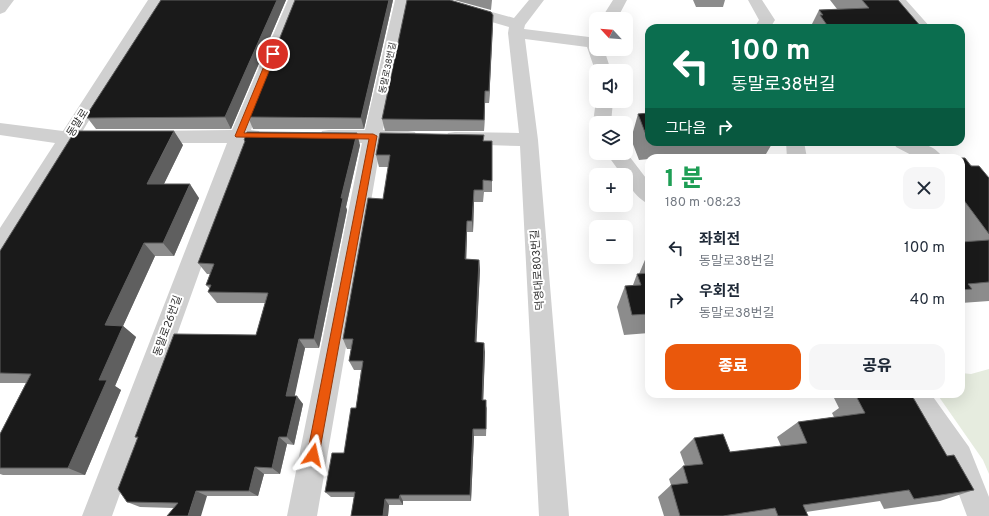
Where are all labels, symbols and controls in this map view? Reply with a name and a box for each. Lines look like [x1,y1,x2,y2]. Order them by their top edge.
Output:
north arrow [589,12,633,56]
map controls [589,12,633,264]
text: 100 m [731,34,811,70]
pin [256,37,290,71]
icon: left [665,40,717,92]
street label: 동말로38번길 [377,41,399,95]
icon: arrive [262,43,284,65]
button: sound [589,64,633,108]
text: 동말로38번길 [731,74,836,97]
street label: 동말로 [64,106,92,140]
button: layers [589,116,633,160]
icon: right [714,116,736,138]
text: 그다음 [665,120,706,139]
text: 1 분 [665,165,703,195]
button: close [903,167,945,209]
button: + [589,168,633,212]
text: 180 m · 08:23 [665,195,741,211]
button: − [589,220,633,264]
street label: 덕영대로803번길 [528,229,548,311]
text: 좌회전 [699,231,740,250]
icon: left [665,237,687,259]
text: 100 m [904,239,945,258]
text: 동말로38번길 [699,254,775,270]
text: 우회전 [699,283,740,302]
icon: right [665,289,687,311]
text: 40 m [910,291,945,310]
street label: 동말로26번길 [150,294,186,358]
text: 동말로38번길 [699,306,775,322]
button: 종료 [665,344,801,390]
button: 공유 [809,344,945,390]
position arrow [292,434,334,476]

